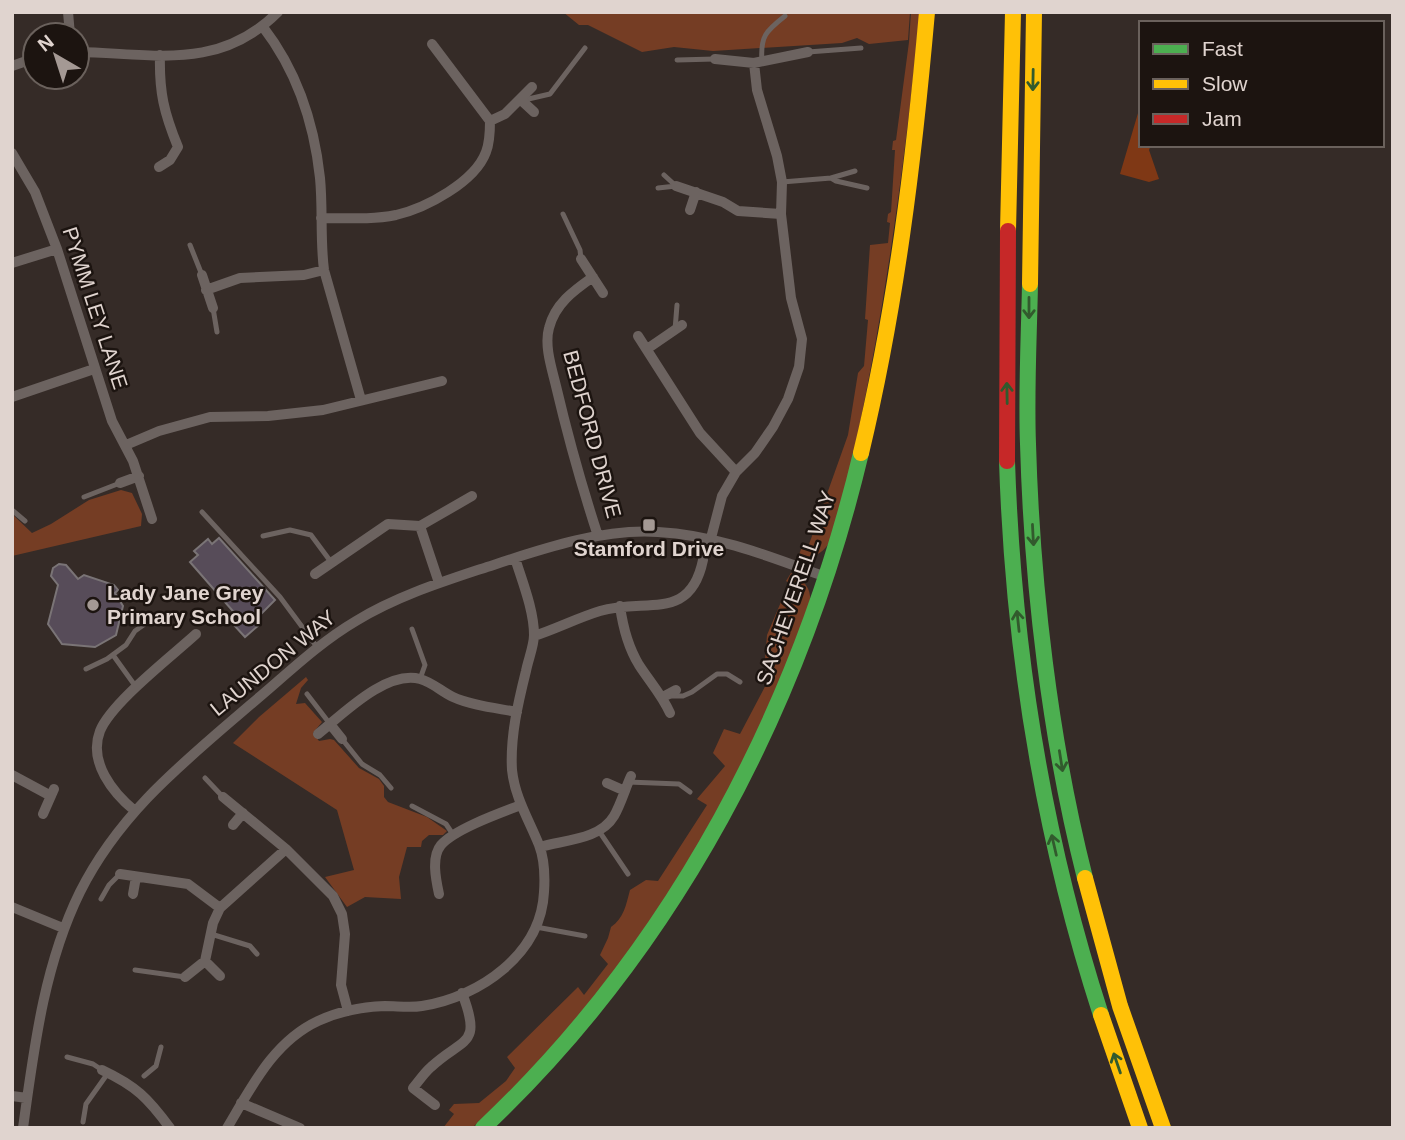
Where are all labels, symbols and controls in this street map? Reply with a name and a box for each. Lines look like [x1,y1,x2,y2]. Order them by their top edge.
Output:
north arrow [21,21,91,91]
legend [1139,21,1384,147]
text: N [34,31,58,56]
text: Fast [1202,37,1243,60]
one-way arrow [1026,69,1039,92]
text: Slow [1202,72,1248,95]
text: Jam [1202,107,1242,130]
street label: PYMM LEY LANE [58,224,133,392]
one-way arrow [1022,296,1036,319]
street label: BEDFORD DRIVE [559,347,626,520]
one-way arrow [1000,382,1013,405]
street label: SACHEVERELL WAY [752,488,840,688]
marker: Stamford Drive [641,517,657,533]
one-way arrow [1027,524,1040,546]
place label: Stamford Drive [574,537,724,560]
place label: Lady Jane Grey Primary School [107,581,264,628]
marker: Lady Jane Grey Primary School [85,597,101,613]
street label: LAUNDON WAY [206,605,340,720]
one-way arrow [1011,610,1024,632]
one-way arrow [1055,749,1068,772]
one-way arrow [1047,834,1060,857]
one-way arrow [1110,1053,1122,1075]

